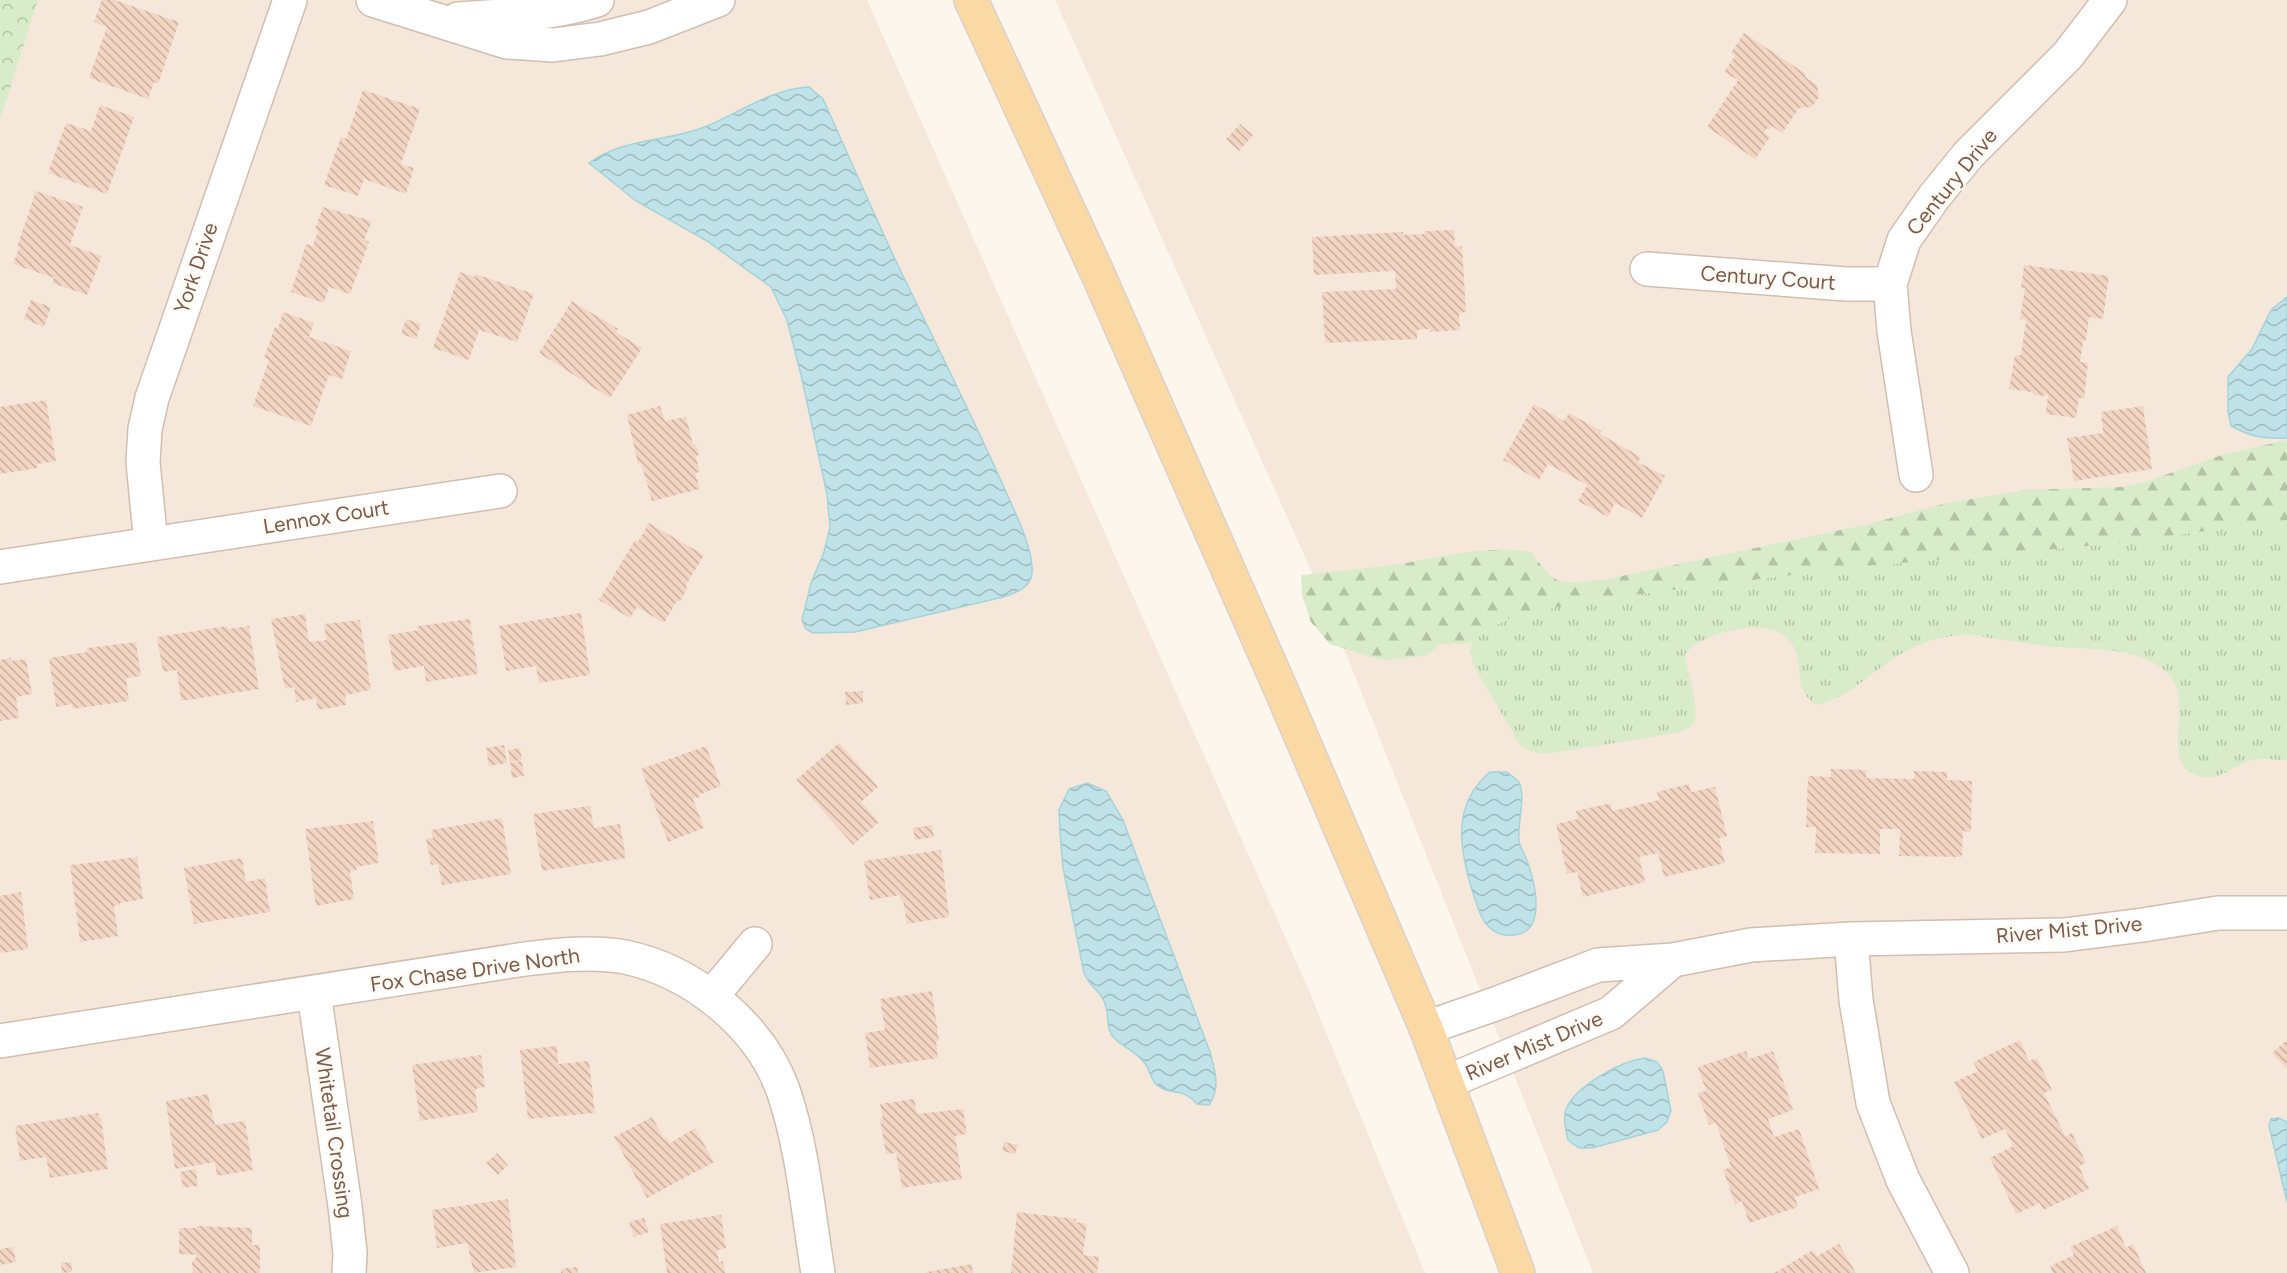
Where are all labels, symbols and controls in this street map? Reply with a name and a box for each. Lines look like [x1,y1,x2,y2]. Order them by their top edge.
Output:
street label: Century Drive [1901,123,2002,240]
street label: York Drive [168,219,223,317]
street label: Century Court [1700,260,1836,295]
street label: Lennox Court [261,494,391,539]
street label: River Mist Drive [1995,911,2143,948]
street label: Fox Chase Drive North [368,942,581,997]
street label: River Mist Drive [1461,1005,1606,1086]
street label: Whitetail Crossing [310,1046,359,1220]

